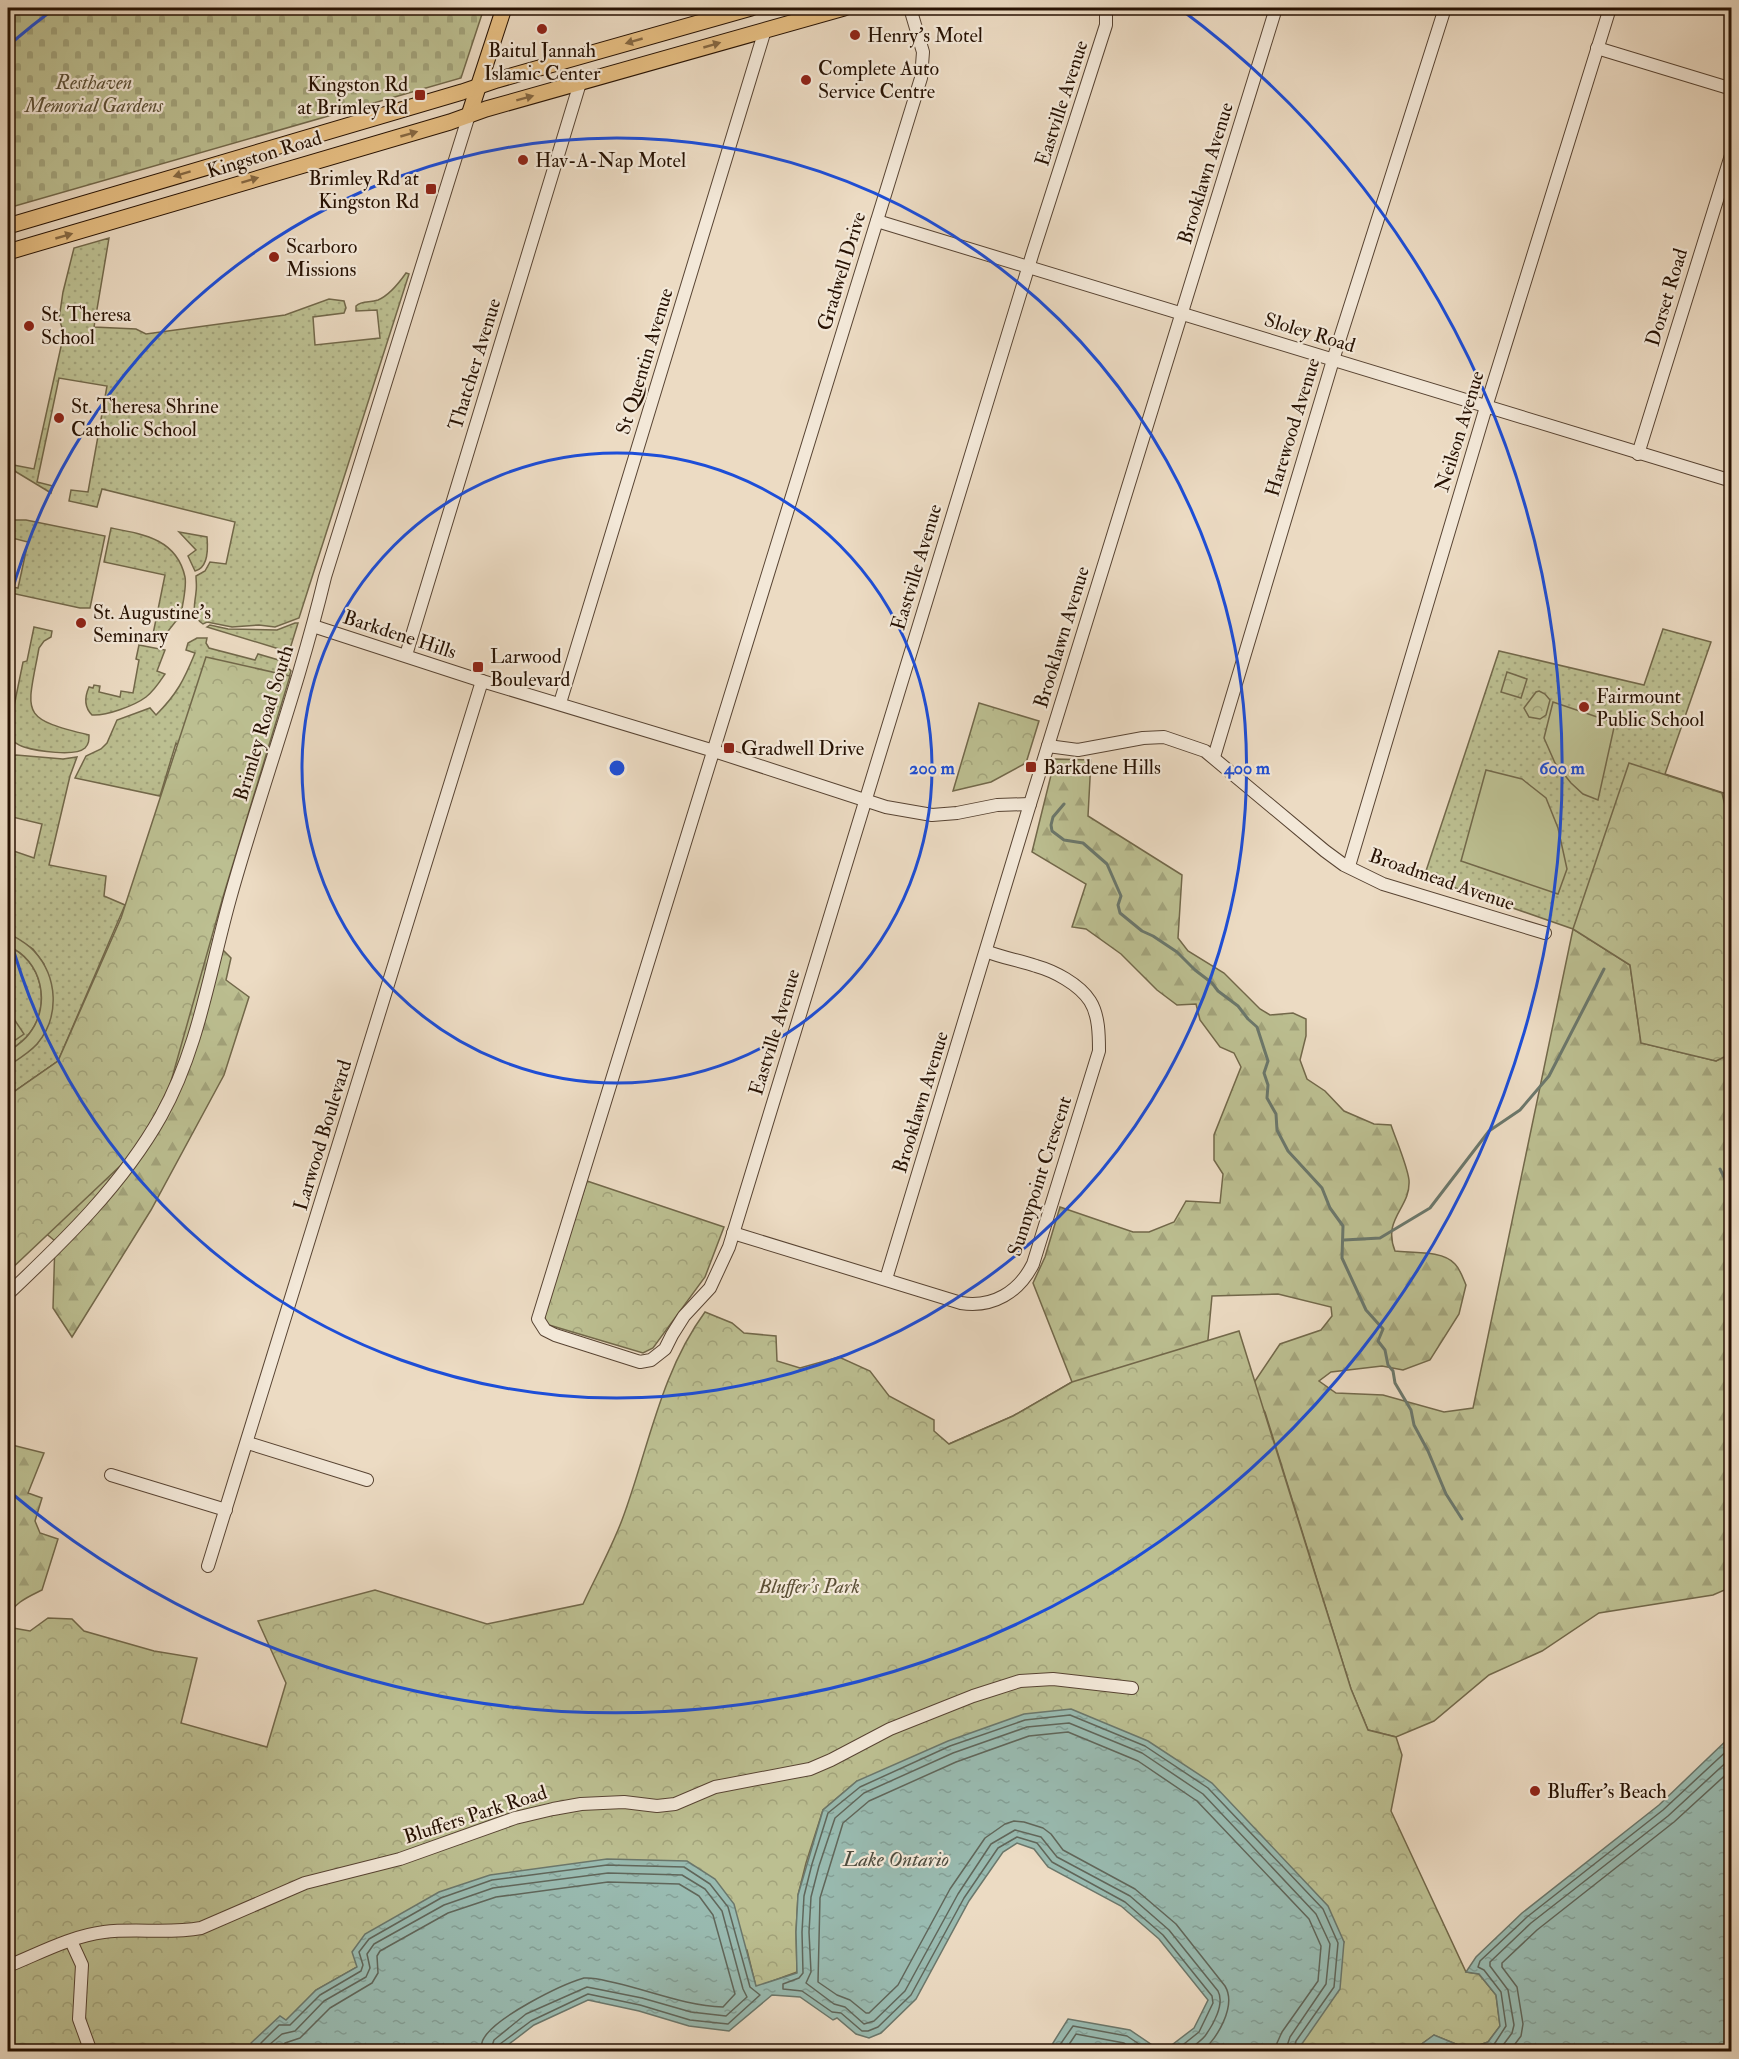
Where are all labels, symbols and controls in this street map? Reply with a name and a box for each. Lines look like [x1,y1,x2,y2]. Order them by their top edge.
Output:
marker: Baitul Jannah Islamic Center [535,22,549,36]
place label: Henry's Motel [867,23,983,48]
marker: Henry's Motel [848,28,862,42]
one-way arrow [625,37,643,46]
street label: Eastville Avenue [1029,37,1094,169]
place label: Baitul Jannah Islamic Center [484,38,601,86]
one-way arrow [703,40,721,49]
place label: Complete Auto Service Centre [818,56,939,104]
park label: Resthaven Memorial Gardens [24,70,164,118]
place label: Kingston Rd at Brimley Rd [297,72,408,120]
marker: Complete Auto Service Centre [799,73,813,87]
marker: Kingston Rd at Brimley Rd [413,88,427,102]
one-way arrow [516,93,534,103]
street label: Brooklawn Avenue [1172,99,1239,247]
street label: Kingston Road [204,125,325,184]
one-way arrow [400,129,418,138]
place label: Hav-A-Nap Motel [535,148,686,174]
marker: Hav-A-Nap Motel [516,153,530,167]
place label: Brimley Rd at Kingston Rd [308,166,420,214]
one-way arrow [173,170,191,179]
one-way arrow [241,175,259,184]
marker: Brimley Rd at Kingston Rd [424,182,438,196]
street label: Gradwell Drive [812,209,871,334]
one-way arrow [55,231,73,240]
place label: Scarboro Missions [286,234,357,282]
street label: Dorset Road [1640,245,1693,349]
marker: Scarboro Missions [267,250,281,264]
street label: St Quentin Avenue [610,285,679,437]
street label: Thatcher Avenue [443,295,506,433]
place label: St. Theresa School [41,302,132,350]
street label: Sloley Road [1261,307,1359,358]
marker: St. Theresa School [22,319,36,333]
street label: Harewood Avenue [1260,355,1325,500]
street label: Neilson Avenue [1429,368,1490,495]
place label: St. Theresa Shrine Catholic School [71,394,219,442]
marker: St. Theresa Shrine Catholic School [52,411,66,425]
street label: Eastville Avenue [885,501,948,633]
street label: Brooklawn Avenue [1028,563,1095,711]
place label: St. Augustine's Seminary [93,600,211,648]
street label: Barkdene Hills [340,604,460,665]
marker: St. Augustine's Seminary [74,616,88,630]
street label: Brimley Road South [228,642,299,804]
place label: Larwood Boulevard [490,644,571,692]
marker: Larwood Boulevard [471,660,485,674]
place label: Fairmount Public School [1596,684,1704,732]
marker: Fairmount Public School [1577,700,1591,714]
place label: Gradwell Drive [741,736,864,761]
marker: Gradwell Drive [722,741,736,755]
place label: Barkdene Hills [1043,755,1161,780]
text: 200 m [909,757,956,780]
text: 400 m [1223,757,1271,780]
text: 600 m [1539,757,1586,780]
centre of rings [607,758,627,778]
marker: Barkdene Hills [1024,760,1038,774]
street label: Broadmead Avenue [1366,843,1518,916]
street label: Eastville Avenue [743,966,806,1098]
street label: Brooklawn Avenue [887,1028,954,1176]
street label: Larwood Boulevard [288,1057,357,1213]
street label: Sunnypoint Crescent [1002,1093,1078,1260]
park label: Bluffer's Park [757,1574,860,1599]
street label: Bluffers Park Road [400,1779,550,1849]
place label: Bluffer's Beach [1547,1779,1667,1804]
marker: Bluffer's Beach [1528,1784,1542,1798]
water label: Lake Ontario [842,1846,949,1873]

